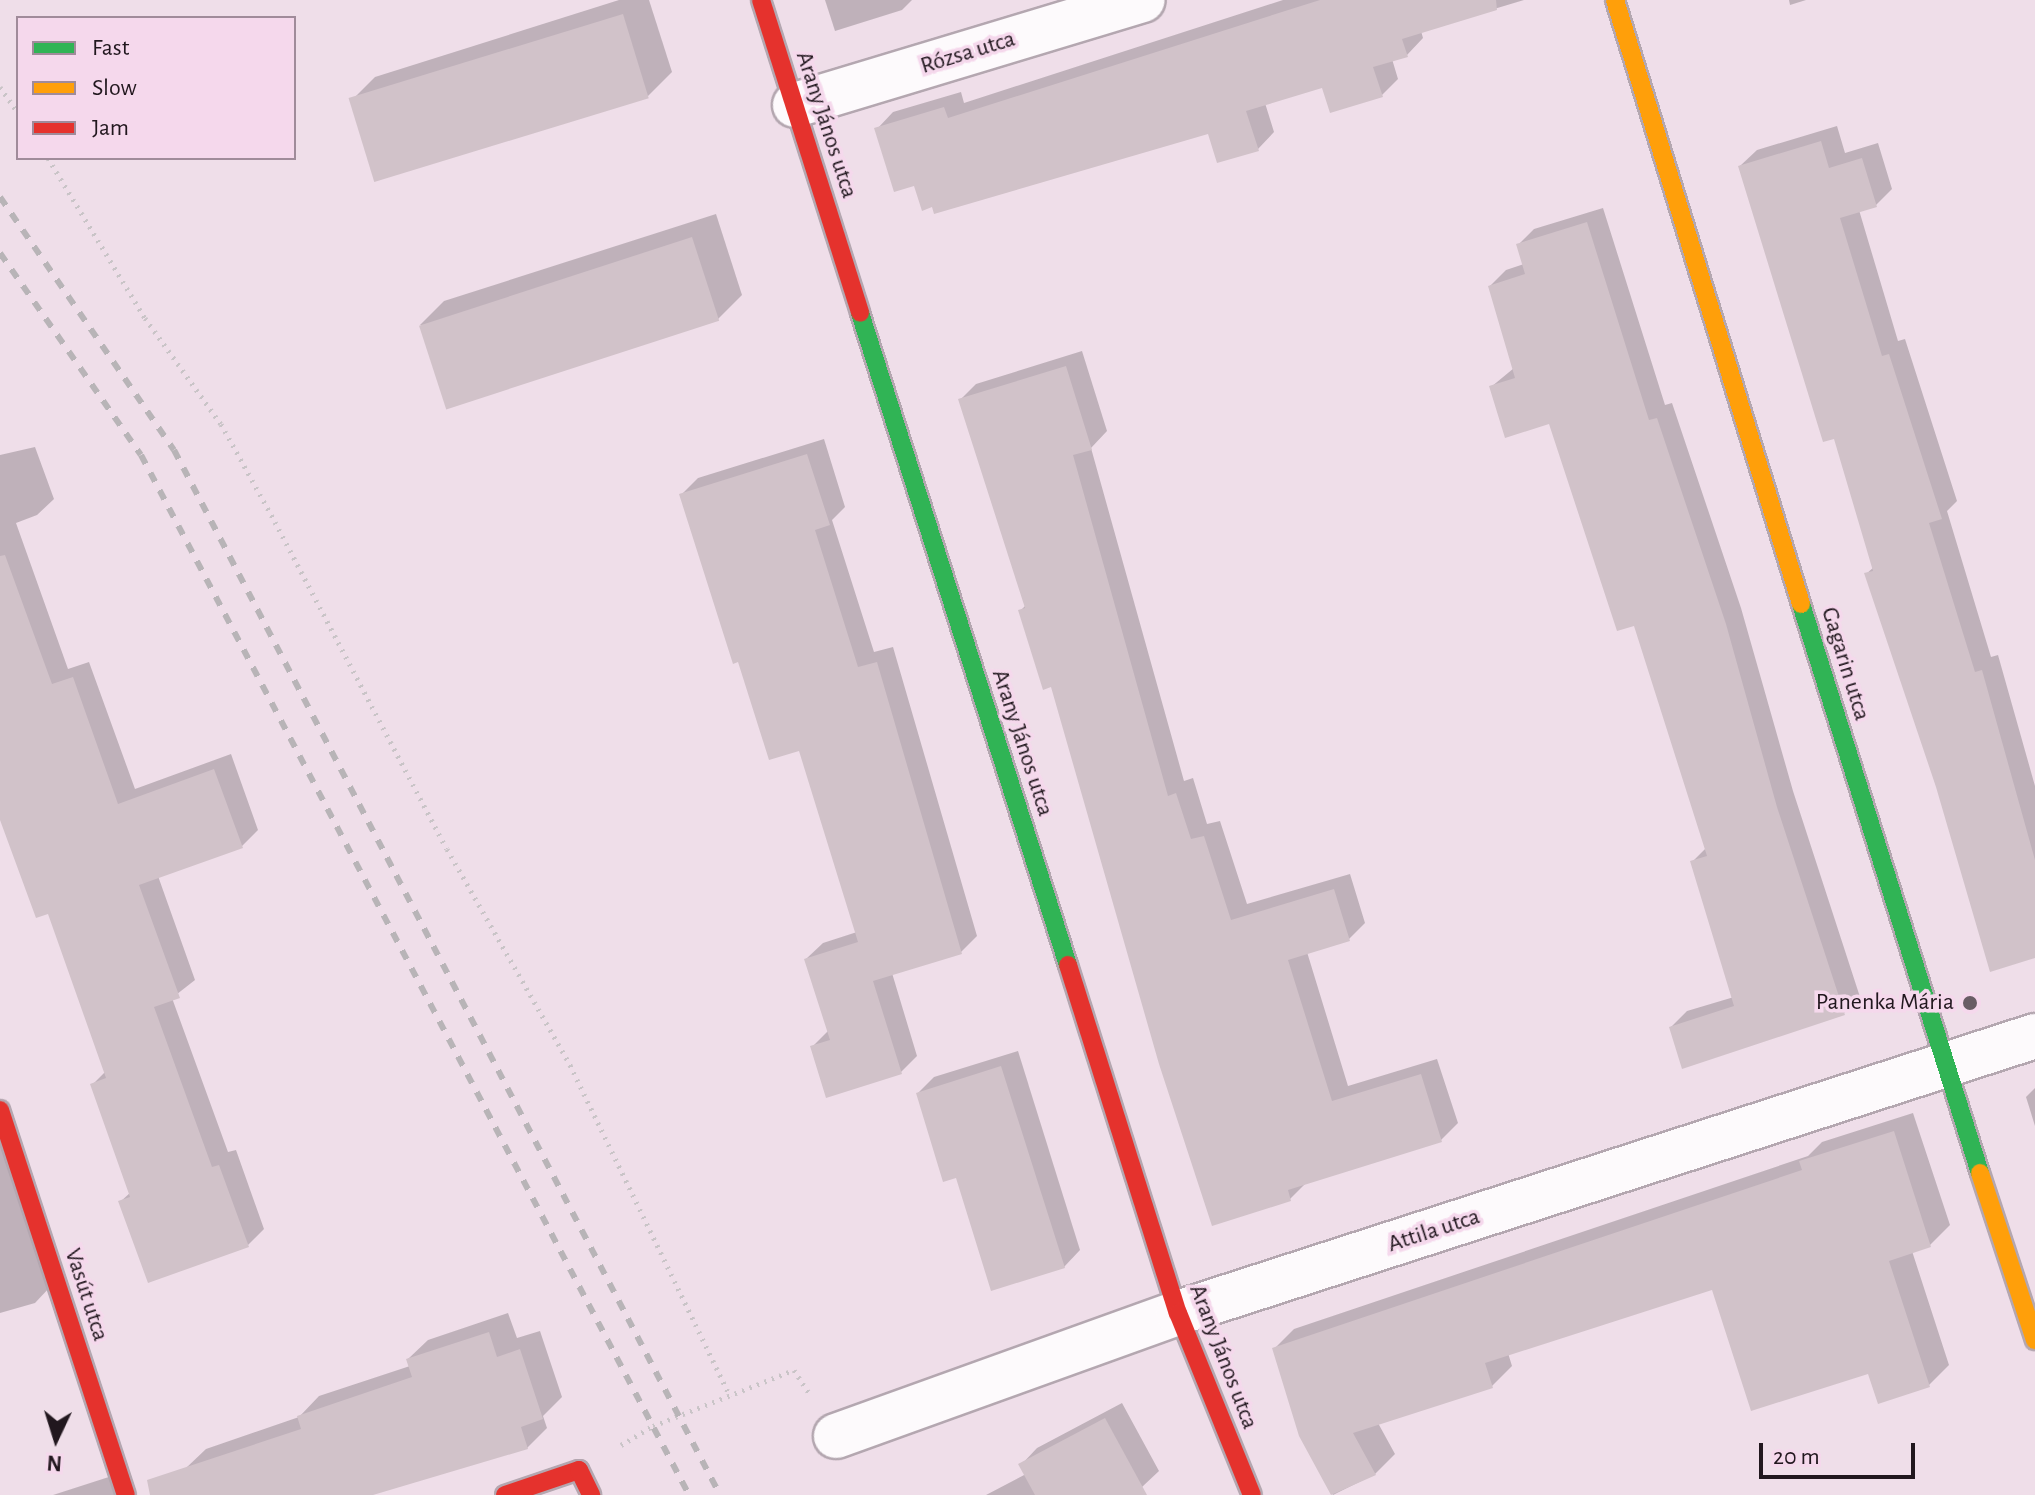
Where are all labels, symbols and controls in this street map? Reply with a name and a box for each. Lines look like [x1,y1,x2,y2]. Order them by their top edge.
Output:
legend [16,16,296,160]
street label: Rózsa utca [917,25,1019,81]
text: Fast [92,36,129,60]
street label: Arany János utca [789,48,863,202]
text: Slow [92,76,137,100]
text: Jam [92,116,129,140]
street label: Gagarin utca [1814,604,1876,724]
street label: Arany János utca [985,666,1059,820]
place label: Panenka Mária [1816,989,1954,1017]
marker: Panenka Mária [1961,994,1979,1012]
street label: Attila utca [1384,1203,1484,1259]
street label: Vasút utca [58,1245,114,1345]
street label: Arany János utca [1182,1281,1264,1433]
north arrow [16,1399,96,1479]
scale bar [1763,1427,1919,1477]
text: 20 m [1773,1445,1820,1469]
text: N [46,1451,63,1474]

